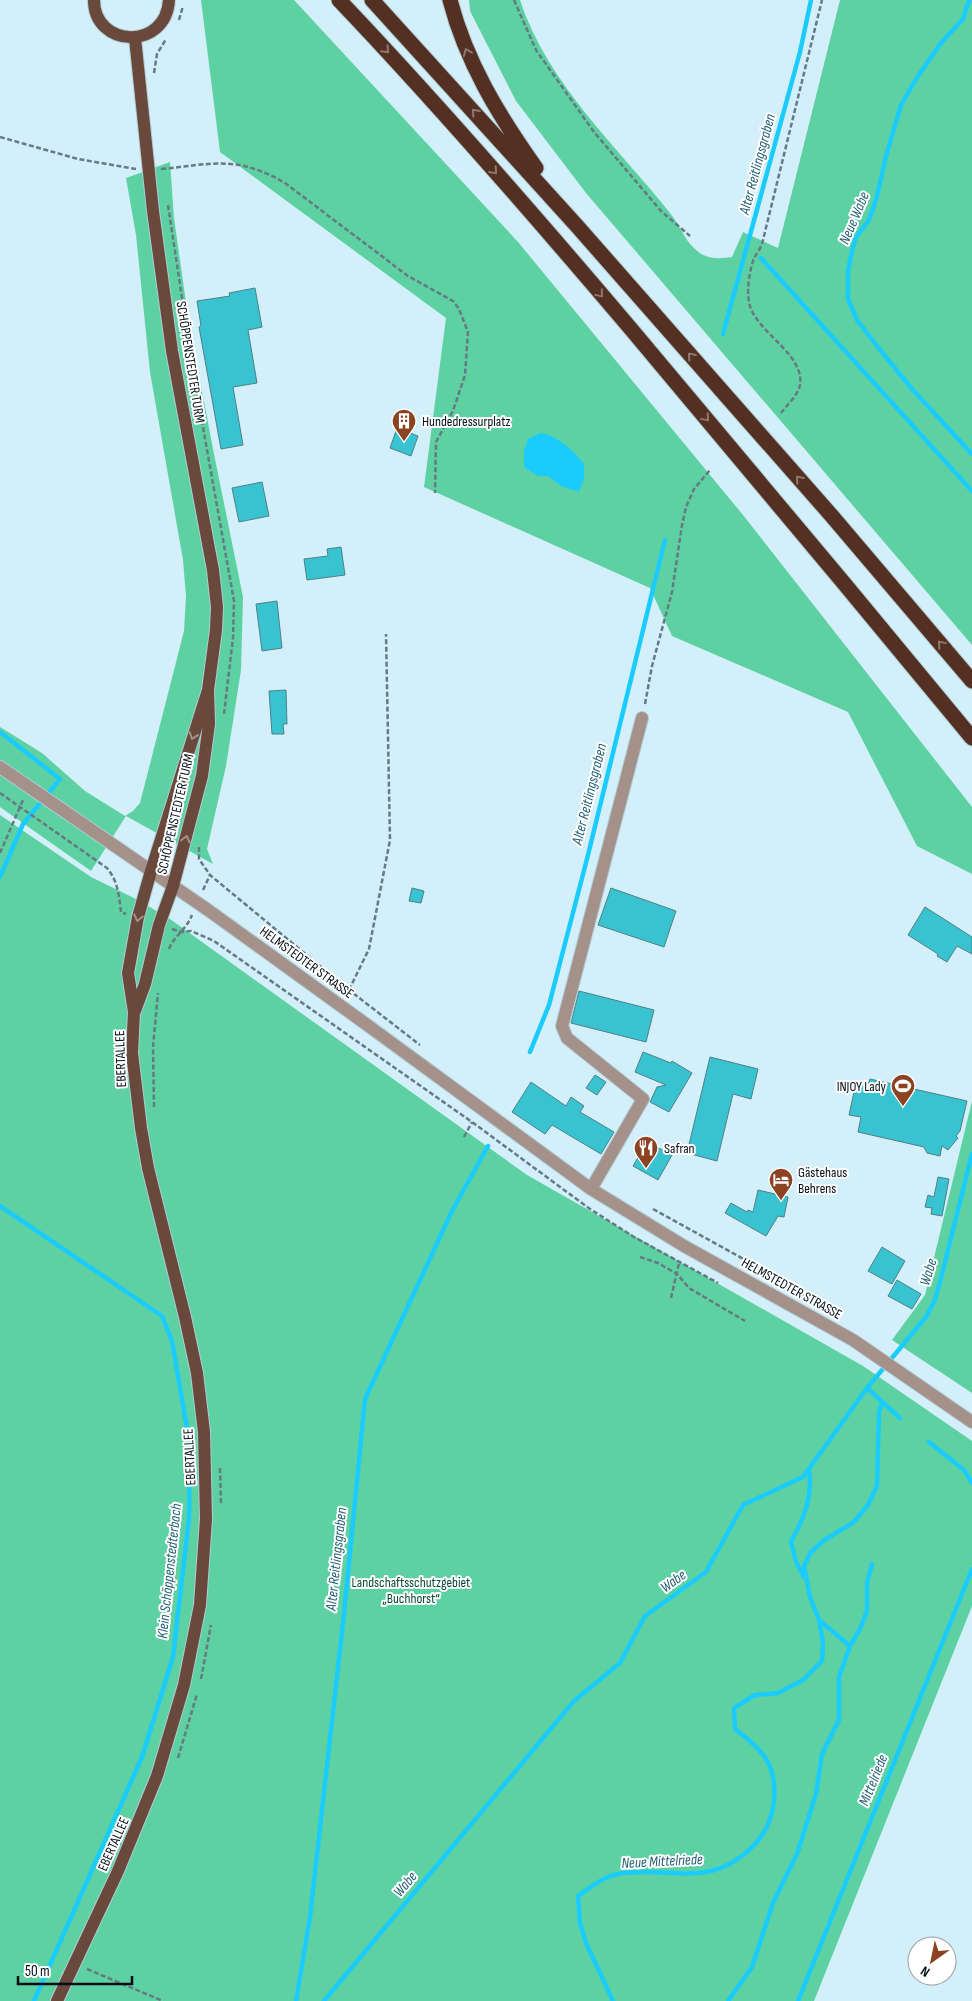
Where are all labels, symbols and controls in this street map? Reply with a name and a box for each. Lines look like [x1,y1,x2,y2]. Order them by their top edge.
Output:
one-way arrow [380,44,389,53]
one-way arrow [463,48,474,57]
one-way arrow [471,108,480,117]
water label: Alter Reitlingsgraben [735,112,780,218]
one-way arrow [488,165,497,174]
water label: Neue Wabe [835,189,874,247]
one-way arrow [595,288,604,297]
street label: SCHÖPPENSTEDTER TURM [172,300,209,424]
one-way arrow [688,353,697,362]
building icon: Hundedressurplatz [391,408,417,442]
one-way arrow [700,412,709,421]
place label: Hundedressurplatz [422,413,511,430]
one-way arrow [795,475,804,484]
one-way arrow [938,641,946,650]
one-way arrow [189,731,199,740]
water label: Alter Reitlingsgraben [568,742,611,848]
street label: SCHÖPPENSTEDTER TURM [153,752,198,876]
one-way arrow [180,835,190,843]
one-way arrow [133,913,144,922]
street label: HELMSTEDTER STRASSE [256,923,357,1002]
street label: EBERTALLEE [111,1030,130,1088]
sports icon: INJOY Lady [890,1073,916,1107]
place label: INJOY Lady [837,1078,887,1095]
restaurant icon: Safran [633,1135,659,1169]
place label: Safran [664,1140,695,1157]
place label: Gästehaus Behrens [798,1164,847,1197]
hotel icon: Gästehaus Behrens [768,1167,794,1201]
street label: HELMSTEDTER STRASSE [739,1254,845,1323]
water label: Wabe [915,1256,942,1288]
street label: EBERTALLEE [180,1428,199,1486]
water label: Klein Schöppenstedterbach [153,1503,186,1640]
water label: Alter Reitlingsgraben [322,1507,351,1613]
water label: Wabe [657,1566,690,1597]
park label: Landschaftsschutzgebiet „Buchhorst“ [352,1574,470,1607]
water label: Mittelriede [855,1752,892,1809]
street label: EBERTALLEE [94,1814,133,1874]
water label: Neue Mittelriede [621,1850,703,1873]
water label: Wabe [389,1868,422,1901]
north arrow [907,1936,957,1986]
scale bar [18,1954,131,1986]
text: 50 m [25,1962,50,1981]
text: N [917,1962,933,1981]

